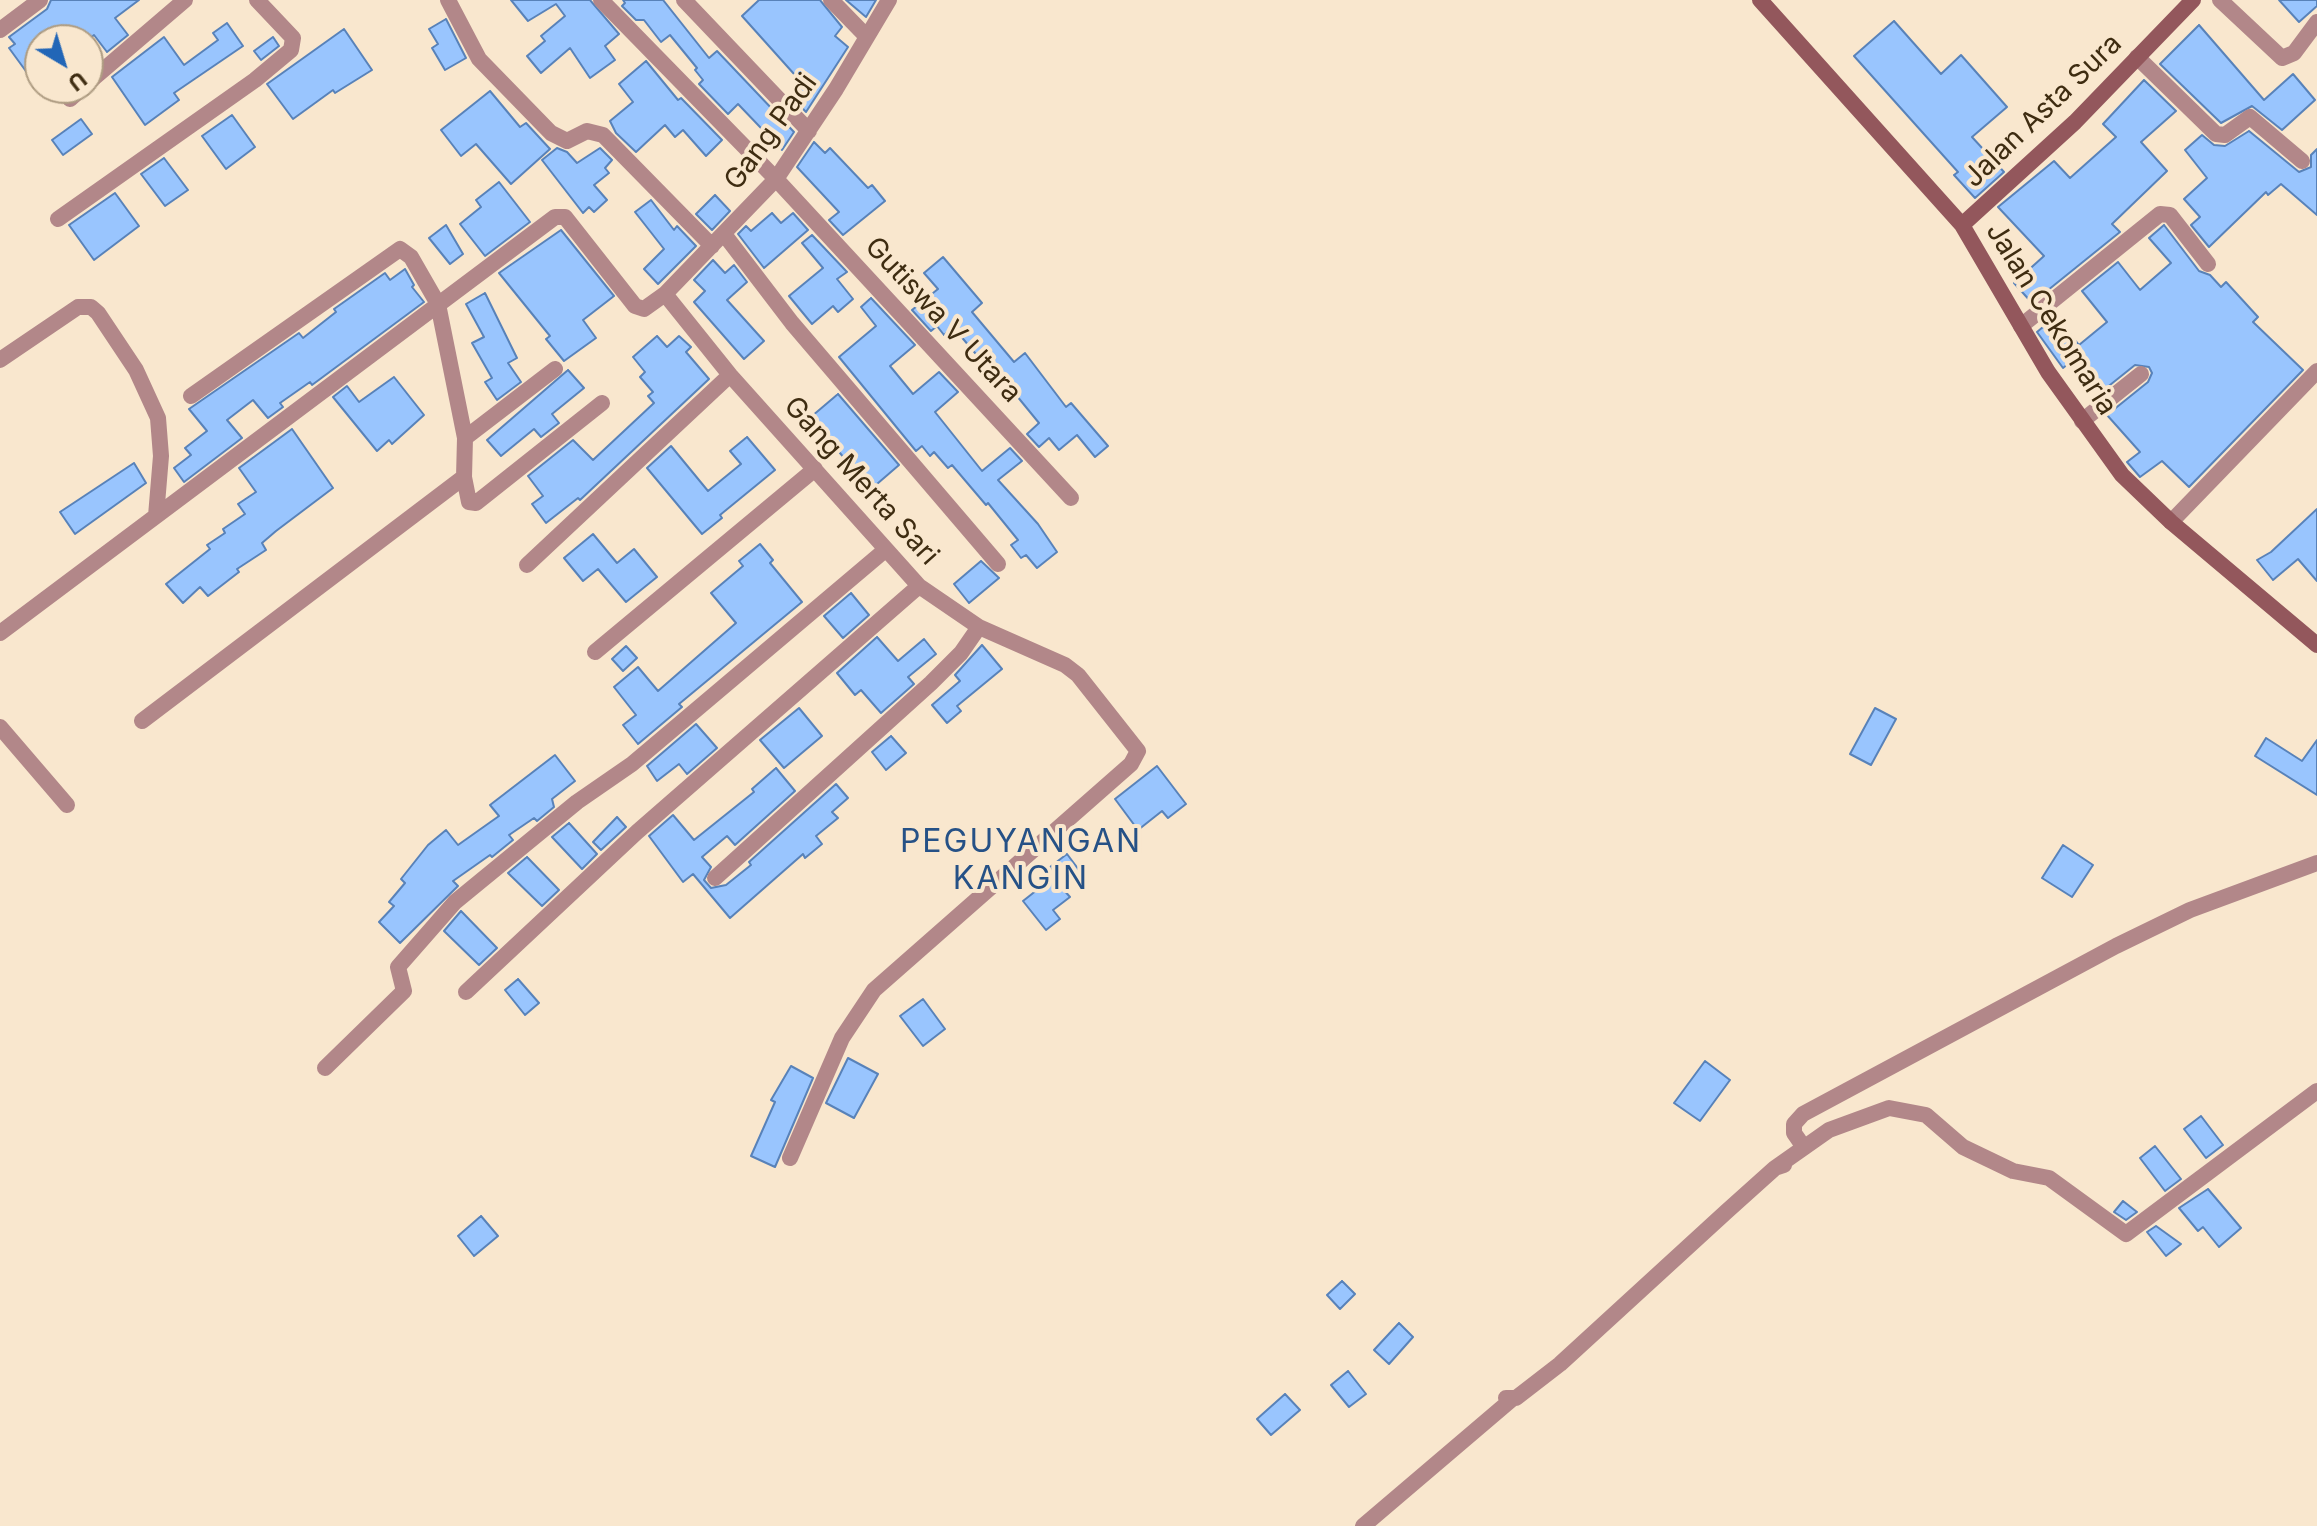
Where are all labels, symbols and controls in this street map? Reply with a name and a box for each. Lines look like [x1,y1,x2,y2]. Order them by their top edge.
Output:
north arrow [24,24,104,104]
street label: Jalan Asta Sura [1957,27,2129,195]
text: U [63,66,92,97]
street label: Gang Padi [718,67,824,197]
street label: Jalan Cekomaria [1978,217,2124,421]
street label: Gutiswa V Utara [858,230,1028,410]
street label: Gang Merta Sari [777,390,945,572]
district label: PEGUYANGAN KANGIN [900,823,1142,898]

